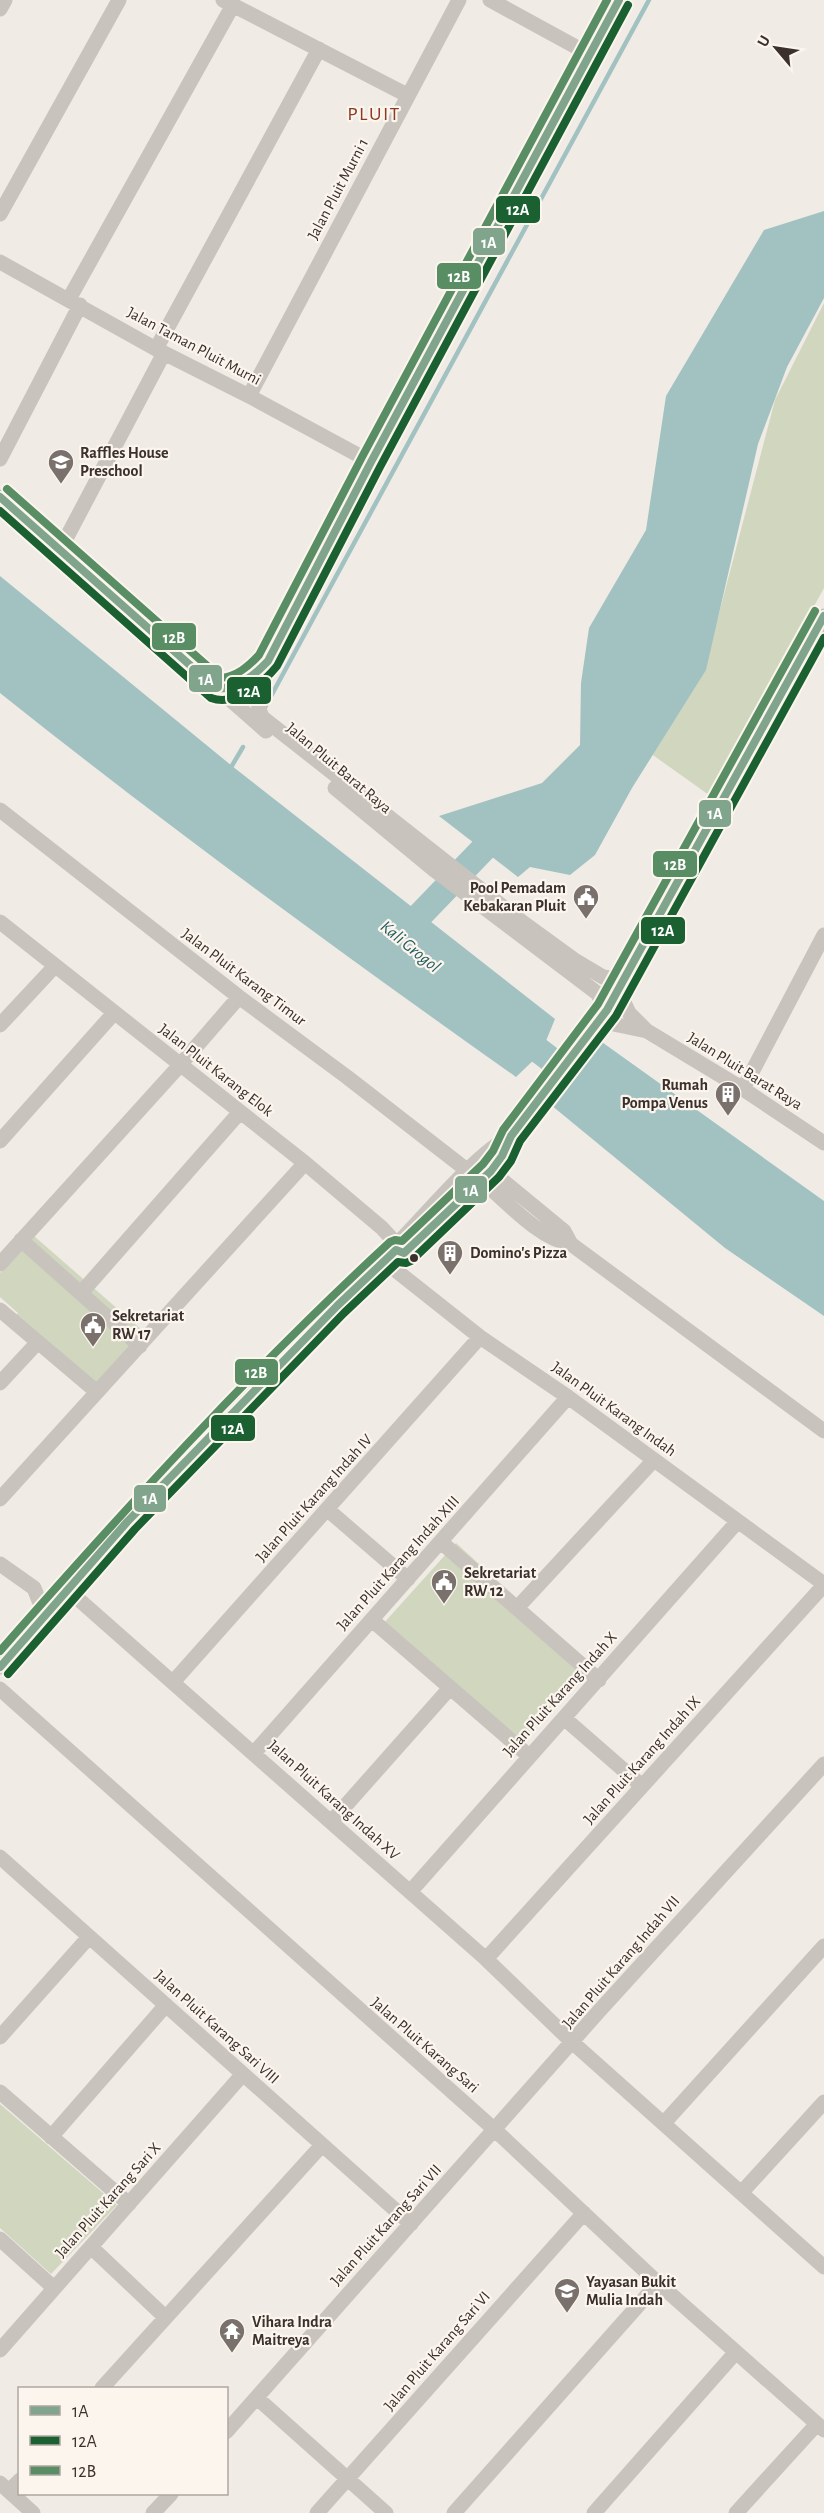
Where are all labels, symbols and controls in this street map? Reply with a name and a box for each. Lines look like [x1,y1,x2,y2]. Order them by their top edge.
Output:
north arrow [746,18,806,78]
text: U [754,33,773,50]
district label: PLUIT [347,104,401,124]
street label: Jalan Pluit Murni 1 [305,136,371,242]
line badge: 12A [495,195,541,224]
text: 12A [507,202,530,218]
line badge: 1A [472,227,506,256]
text: 1A [481,235,497,251]
line badge: 12B [436,262,482,290]
text: 12B [448,269,470,285]
street label: Jalan Taman Pluit Murni [125,304,263,388]
place label: Raffles House Preschool [80,445,169,479]
school or university icon: Raffles House Preschool [46,447,76,485]
line badge: 12B [151,622,197,651]
text: 12B [163,630,185,646]
line badge: 1A [188,664,223,693]
text: 1A [198,672,214,688]
line badge: 12A [226,676,272,705]
text: 12A [238,684,261,700]
street label: Jalan Pluit Barat Raya [283,719,395,817]
line badge: 1A [698,799,732,828]
text: 1A [707,806,723,822]
line badge: 12B [652,850,698,878]
text: 12B [664,857,686,873]
place label: Pool Pemadam Kebakaran Pluit [463,880,567,914]
public building icon: Pool Pemadam Kebakaran Pluit [571,882,601,920]
line badge: 12A [640,916,686,945]
water label: Kali Grogol [377,918,443,976]
text: 12A [652,923,675,939]
street label: Jalan Pluit Karang Timur [179,925,310,1029]
street label: Jalan Pluit Karang Elok [156,1021,277,1120]
street label: Jalan Pluit Barat Raya [684,1029,805,1114]
place label: Rumah Pompa Venus [621,1077,708,1111]
building icon: Rumah Pompa Venus [713,1079,743,1117]
line badge: 1A [454,1175,488,1204]
text: 1A [463,1183,479,1199]
building icon: Domino's Pizza [435,1238,465,1276]
place label: Domino's Pizza [470,1245,567,1261]
unlabelled marker [408,1252,420,1264]
place label: Sekretariat RW 17 [112,1308,185,1342]
public building icon: Sekretariat RW 17 [78,1310,108,1348]
line badge: 12B [234,1358,279,1386]
street label: Jalan Pluit Karang Indah [549,1359,679,1459]
text: 12B [245,1365,267,1381]
line badge: 12A [210,1414,256,1442]
text: 12A [222,1421,245,1437]
street label: Jalan Pluit Karang Indah IV [253,1431,375,1565]
line badge: 1A [133,1484,167,1513]
text: 1A [142,1491,158,1507]
street label: Jalan Pluit Karang Indah XIII [334,1493,462,1633]
place label: Sekretariat RW 12 [464,1565,537,1599]
public building icon: Sekretariat RW 12 [429,1567,459,1605]
street label: Jalan Pluit Karang Indah X [500,1628,620,1759]
street label: Jalan Pluit Karang Indah IX [581,1693,704,1827]
street label: Jalan Pluit Karang Indah XV [265,1737,403,1863]
street label: Jalan Pluit Karang Indah VII [559,1893,683,2031]
street label: Jalan Pluit Karang Sari VIII [152,1967,282,2087]
street label: Jalan Pluit Karang Sari [368,1994,482,2096]
street label: Jalan Pluit Karang Sari X [52,2139,164,2261]
street label: Jalan Pluit Karang Sari VII [328,2161,444,2289]
place label: Yayasan Bukit Mulia Indah [586,2274,676,2308]
school or university icon: Yayasan Bukit Mulia Indah [552,2276,582,2314]
street label: Jalan Pluit Karang Sari VI [381,2288,493,2414]
place label: Vihara Indra Maitreya [252,2314,332,2349]
temple icon: Vihara Indra Maitreya [217,2316,247,2354]
legend [18,2387,228,2495]
text: 1A [72,2403,89,2421]
text: 12A [72,2433,97,2451]
text: 12B [72,2463,96,2481]

